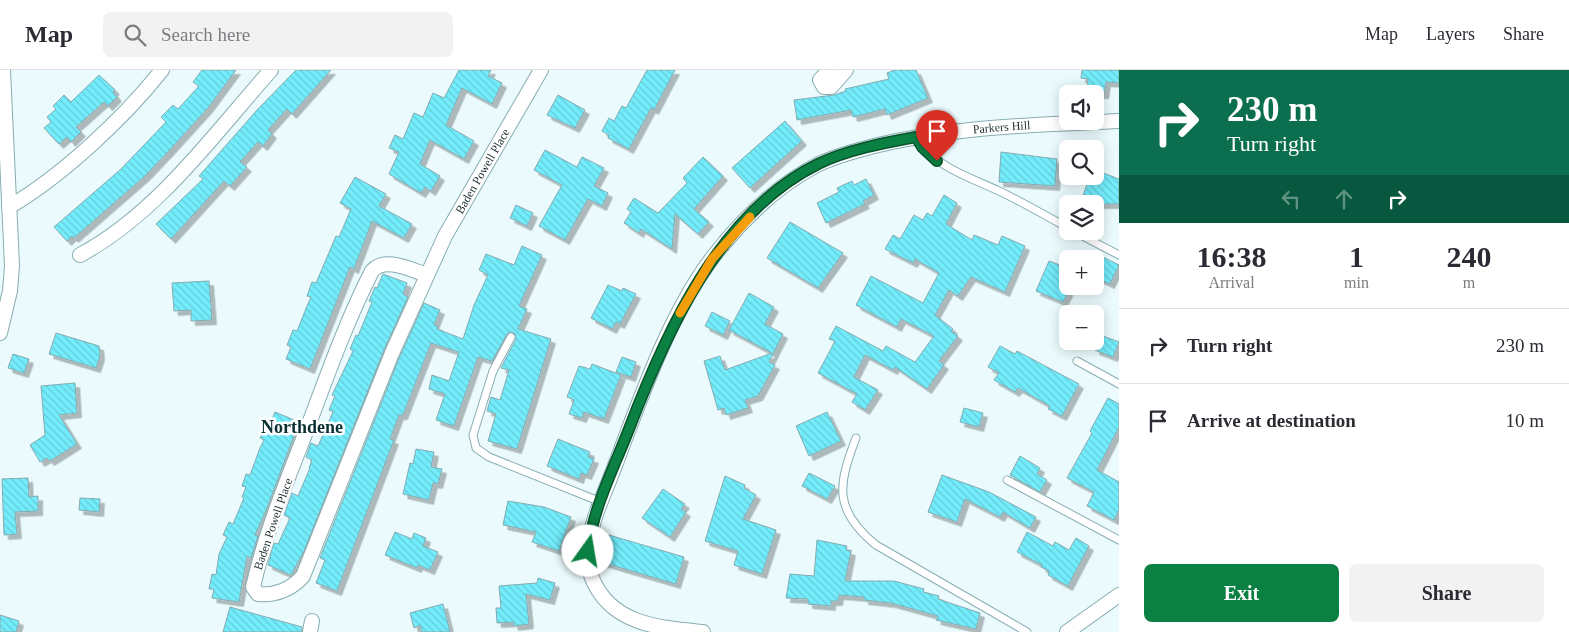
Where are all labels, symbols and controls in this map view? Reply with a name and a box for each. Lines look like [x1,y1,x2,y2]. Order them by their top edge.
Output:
search box [103,12,453,57]
text: Map [25,21,73,47]
icon: search [121,21,149,49]
text: Search here [161,24,250,45]
text: Map [1365,24,1398,44]
text: Layers [1426,24,1475,44]
text: Share [1503,24,1544,44]
map controls [1059,85,1104,350]
button: sound [1059,85,1104,130]
icon: right [1144,90,1209,155]
text: 230 m [1227,90,1317,129]
pin [916,110,958,161]
icon: arrive [923,117,951,145]
street label: Parkers Hill [972,118,1031,137]
street label: Baden Powell Place [452,126,513,216]
text: Turn right [1227,131,1316,156]
button: search [1059,140,1104,185]
icon: left [1277,185,1305,213]
icon: ahead [1330,185,1358,213]
icon: right [1383,185,1411,213]
button: layers [1059,195,1104,240]
text: 16:38 [1197,240,1267,273]
text: 1 [1349,240,1364,273]
text: 240 [1446,240,1491,273]
button: + [1059,250,1104,295]
text: Arrival [1208,274,1255,291]
text: min [1344,274,1369,291]
text: m [1463,274,1475,291]
button: − [1059,305,1104,350]
icon: right [1144,332,1172,360]
text: Turn right [1187,335,1272,356]
text: 230 m [1496,335,1544,356]
icon: arrive [1144,407,1172,435]
text: Arrive at destination [1187,410,1356,431]
text: 10 m [1505,410,1544,431]
district label: Northdene [261,417,343,437]
street label: Baden Powell Place [251,476,295,572]
position arrow [561,524,613,576]
button: Exit [1144,564,1339,622]
button: Share [1349,564,1544,622]

